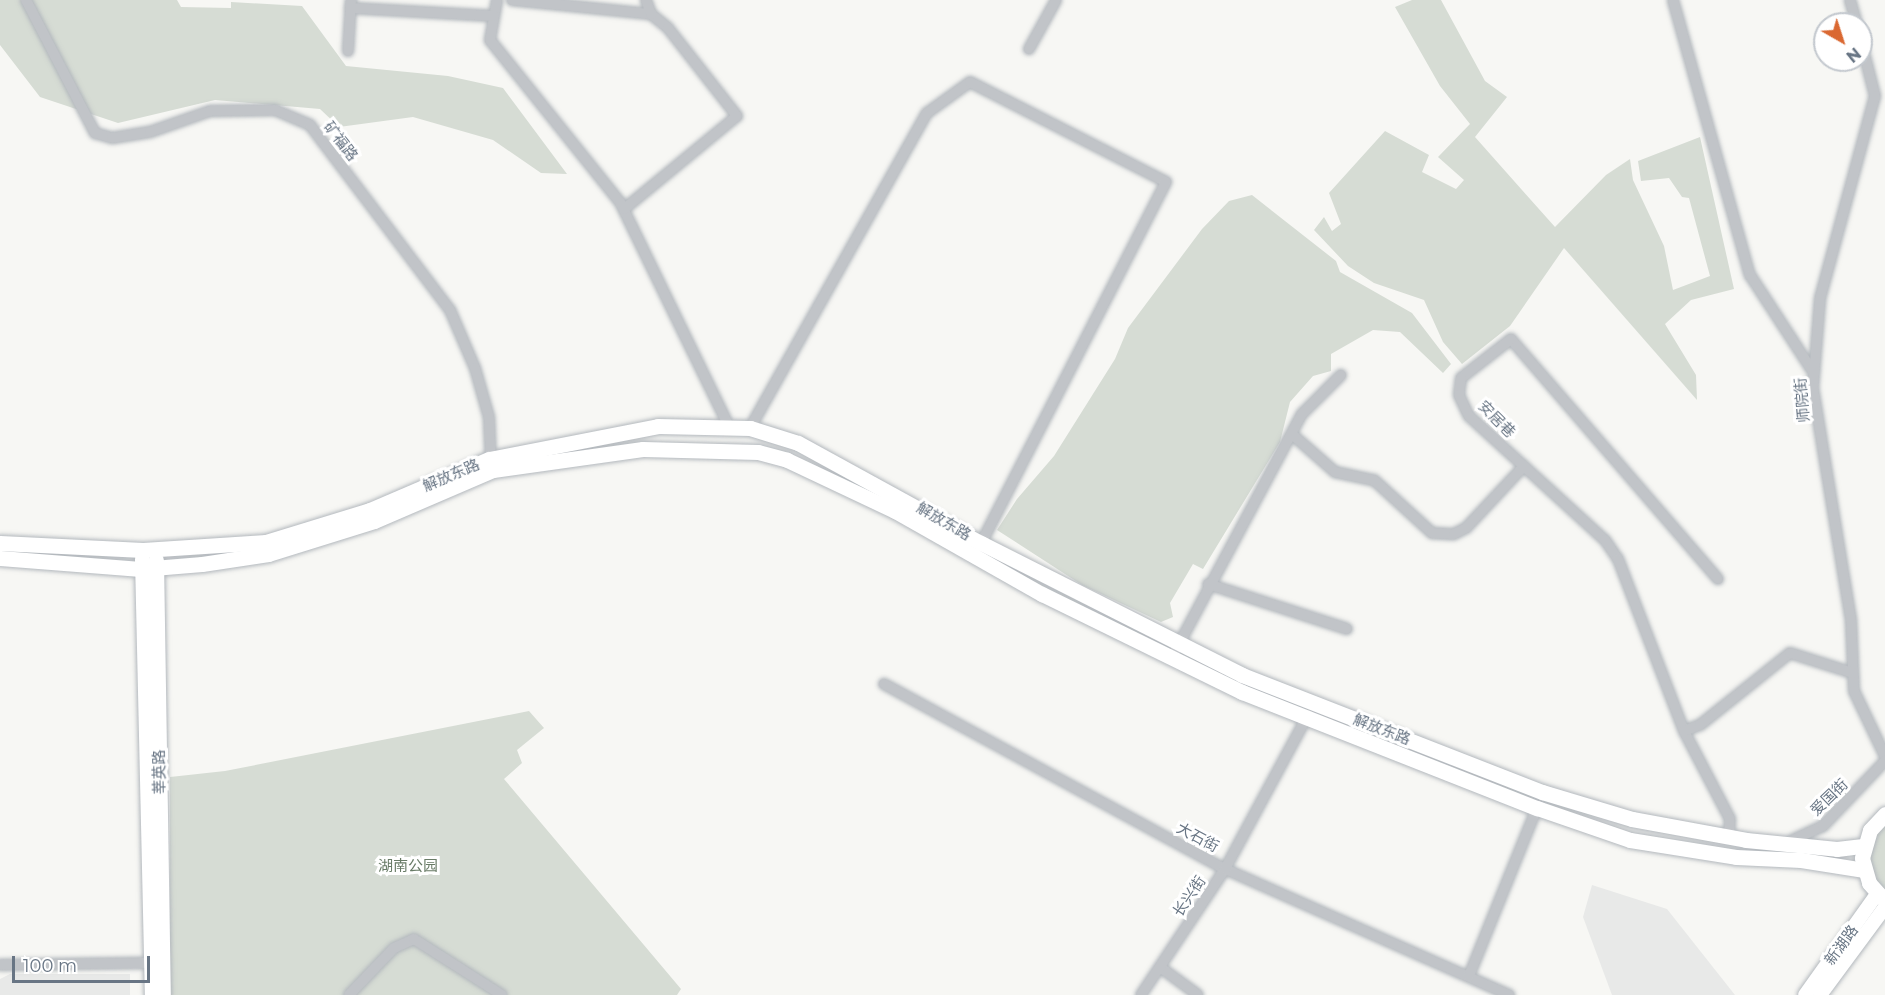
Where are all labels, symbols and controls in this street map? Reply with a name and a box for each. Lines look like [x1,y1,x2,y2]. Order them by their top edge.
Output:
north arrow [1813,12,1873,72]
text: N [1842,43,1864,66]
street label: 矿福路 [320,118,362,164]
street label: 师院街 [1791,377,1813,423]
street label: 安居巷 [1475,397,1519,441]
street label: 解放东路 [420,455,482,495]
street label: 解放东路 [914,498,974,544]
street label: 解放东路 [1351,710,1413,748]
street label: 莘英路 [150,749,168,795]
street label: 爱国街 [1807,775,1851,819]
street label: 大石街 [1174,818,1222,856]
park label: 湖南公园 [378,857,438,875]
street label: 长兴街 [1169,872,1209,920]
street label: 新湖路 [1820,922,1862,968]
scale bar [15,944,153,982]
text: 100 m [23,955,77,977]

